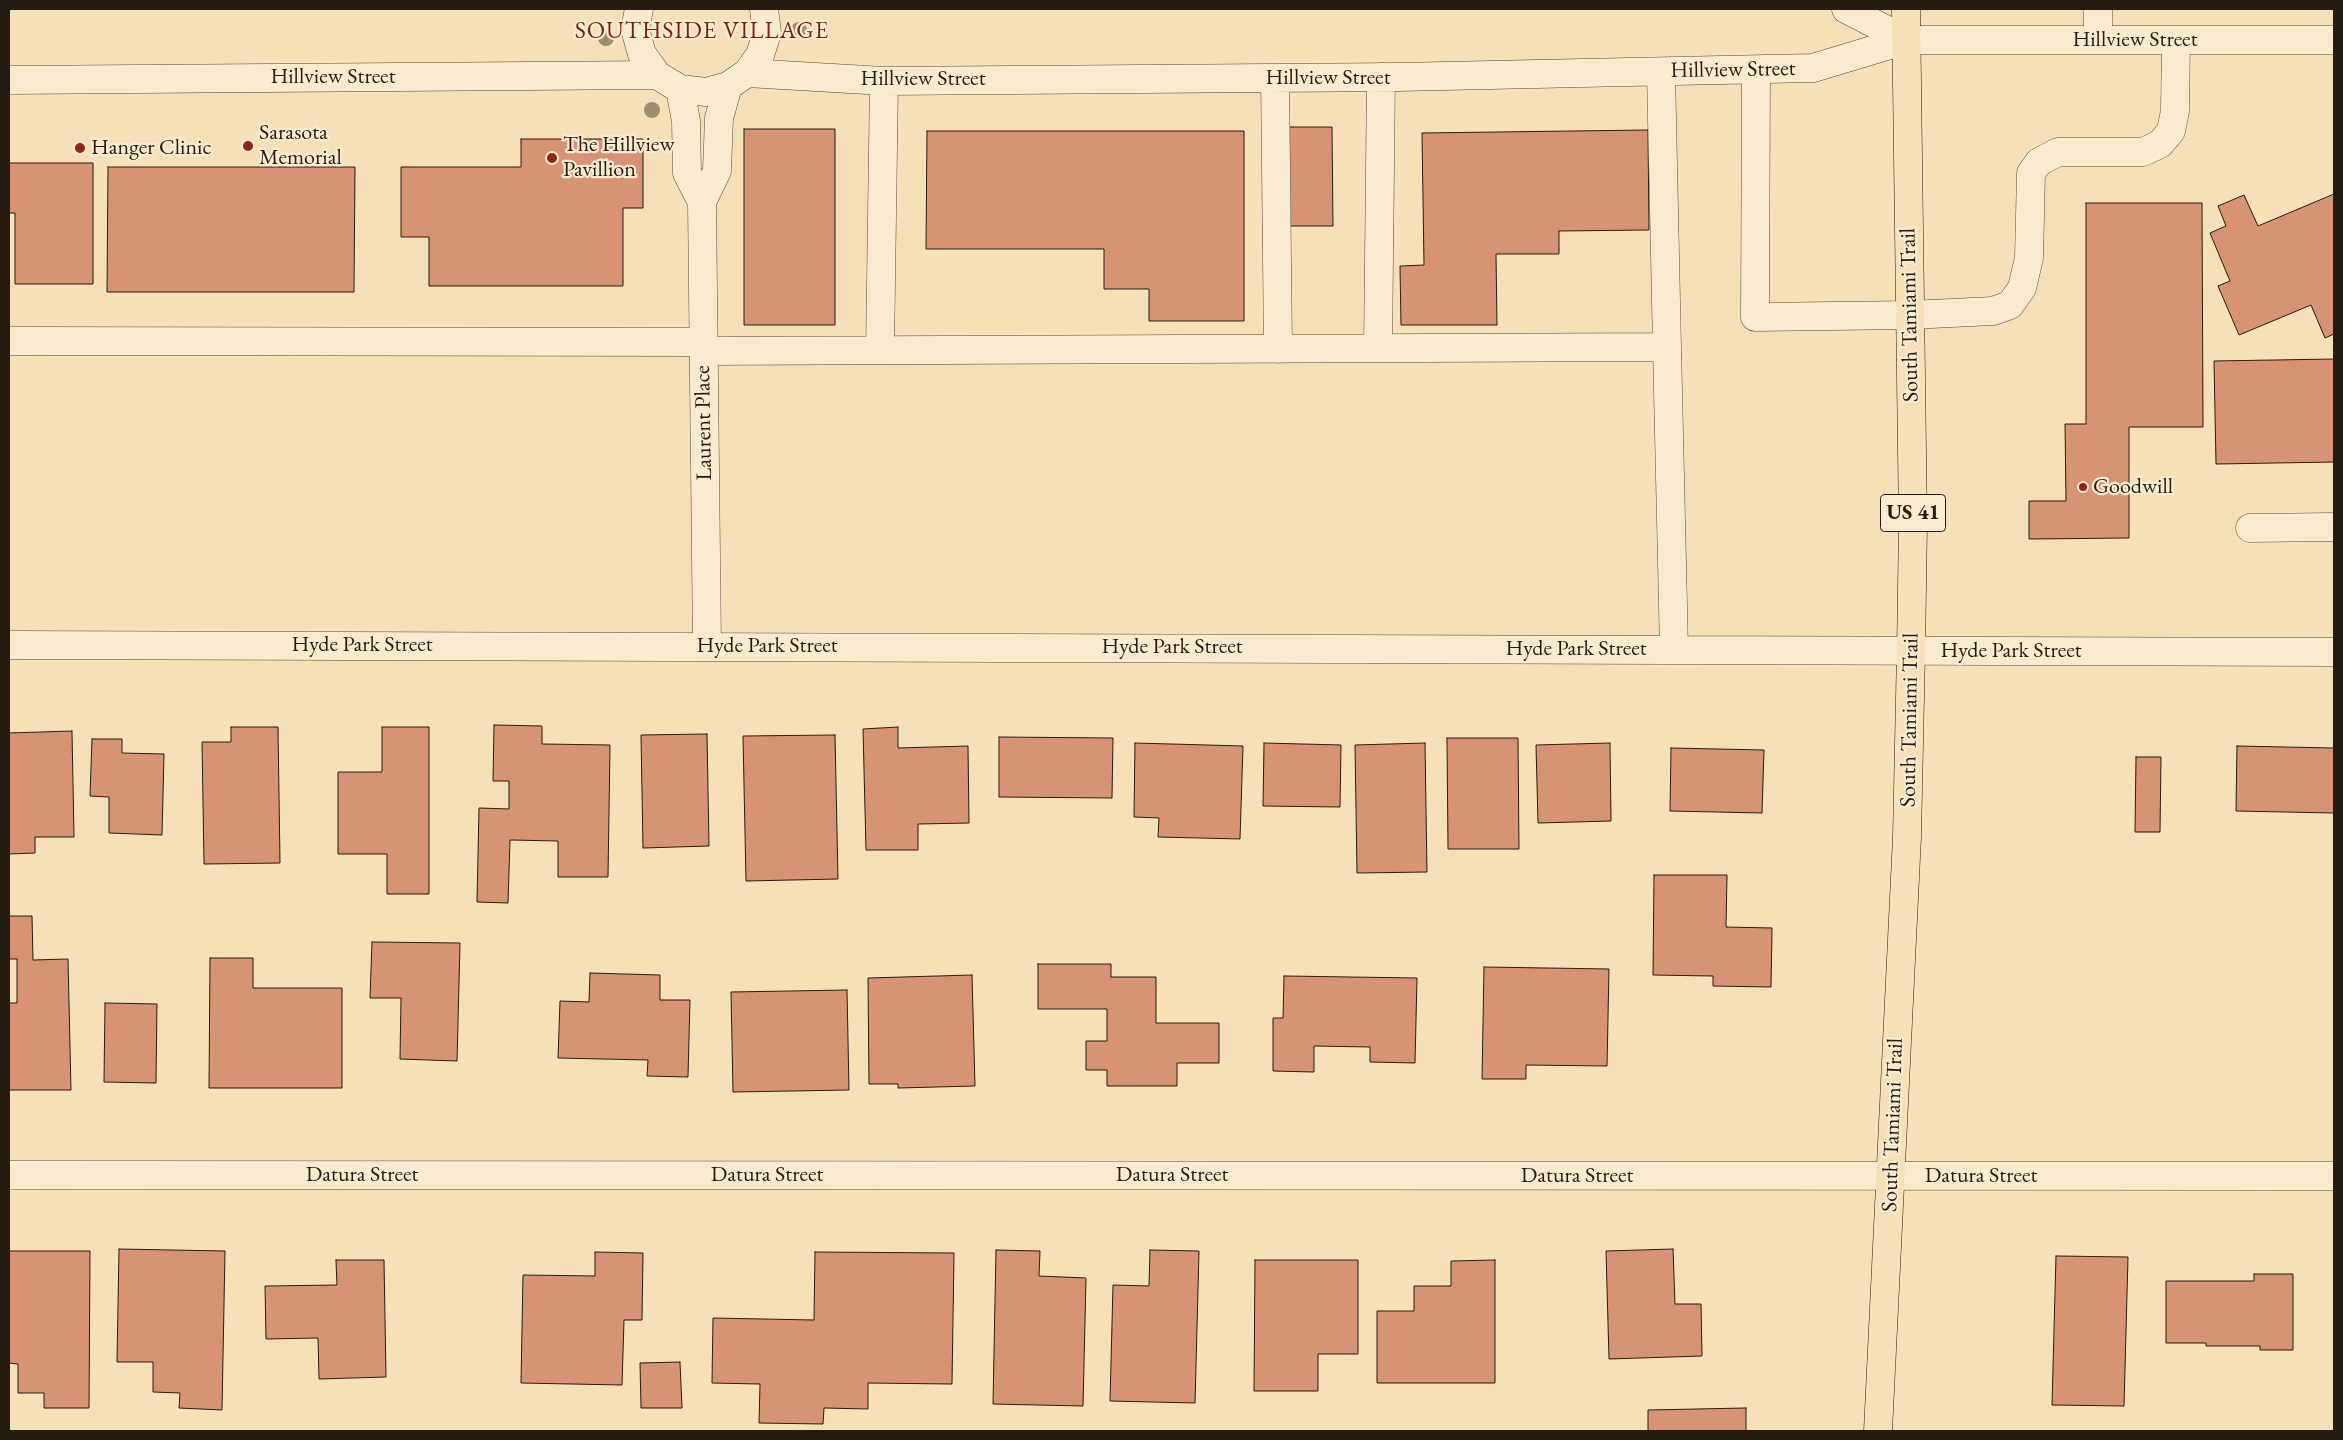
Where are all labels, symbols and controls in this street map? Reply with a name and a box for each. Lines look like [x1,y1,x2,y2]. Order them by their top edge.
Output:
district label: SOUTHSIDE VILLAGE [573,17,831,45]
street label: Hillview Street [2072,27,2198,53]
street label: Hillview Street [1670,56,1796,84]
street label: Hillview Street [270,64,396,90]
street label: Hillview Street [1265,65,1391,91]
street label: Hillview Street [860,66,986,92]
place label: Sarasota Memorial [259,120,342,172]
place label: The Hillview Pavillion [563,132,674,184]
place label: Hanger Clinic [91,135,211,161]
marker: Sarasota Memorial [241,139,255,153]
marker: Hanger Clinic [73,141,87,155]
marker: The Hillview Pavillion [545,151,559,165]
street label: South Tamiami Trail [1895,228,1925,402]
street label: Laurent Place [690,365,718,481]
place label: Goodwill [2093,474,2173,500]
marker: Goodwill [2077,481,2089,493]
road number: US 41 [1880,494,1946,532]
street label: Hyde Park Street [291,632,433,658]
street label: Hyde Park Street [696,633,838,659]
street label: South Tamiami Trail [1895,633,1925,807]
street label: Hyde Park Street [1101,634,1243,660]
street label: Hyde Park Street [1505,636,1647,662]
street label: Hyde Park Street [1940,638,2082,664]
street label: South Tamiami Trail [1877,1038,1909,1212]
street label: Datura Street [306,1162,418,1188]
street label: Datura Street [711,1162,823,1188]
street label: Datura Street [1116,1162,1228,1188]
street label: Datura Street [1521,1163,1633,1189]
street label: Datura Street [1925,1163,2037,1189]

